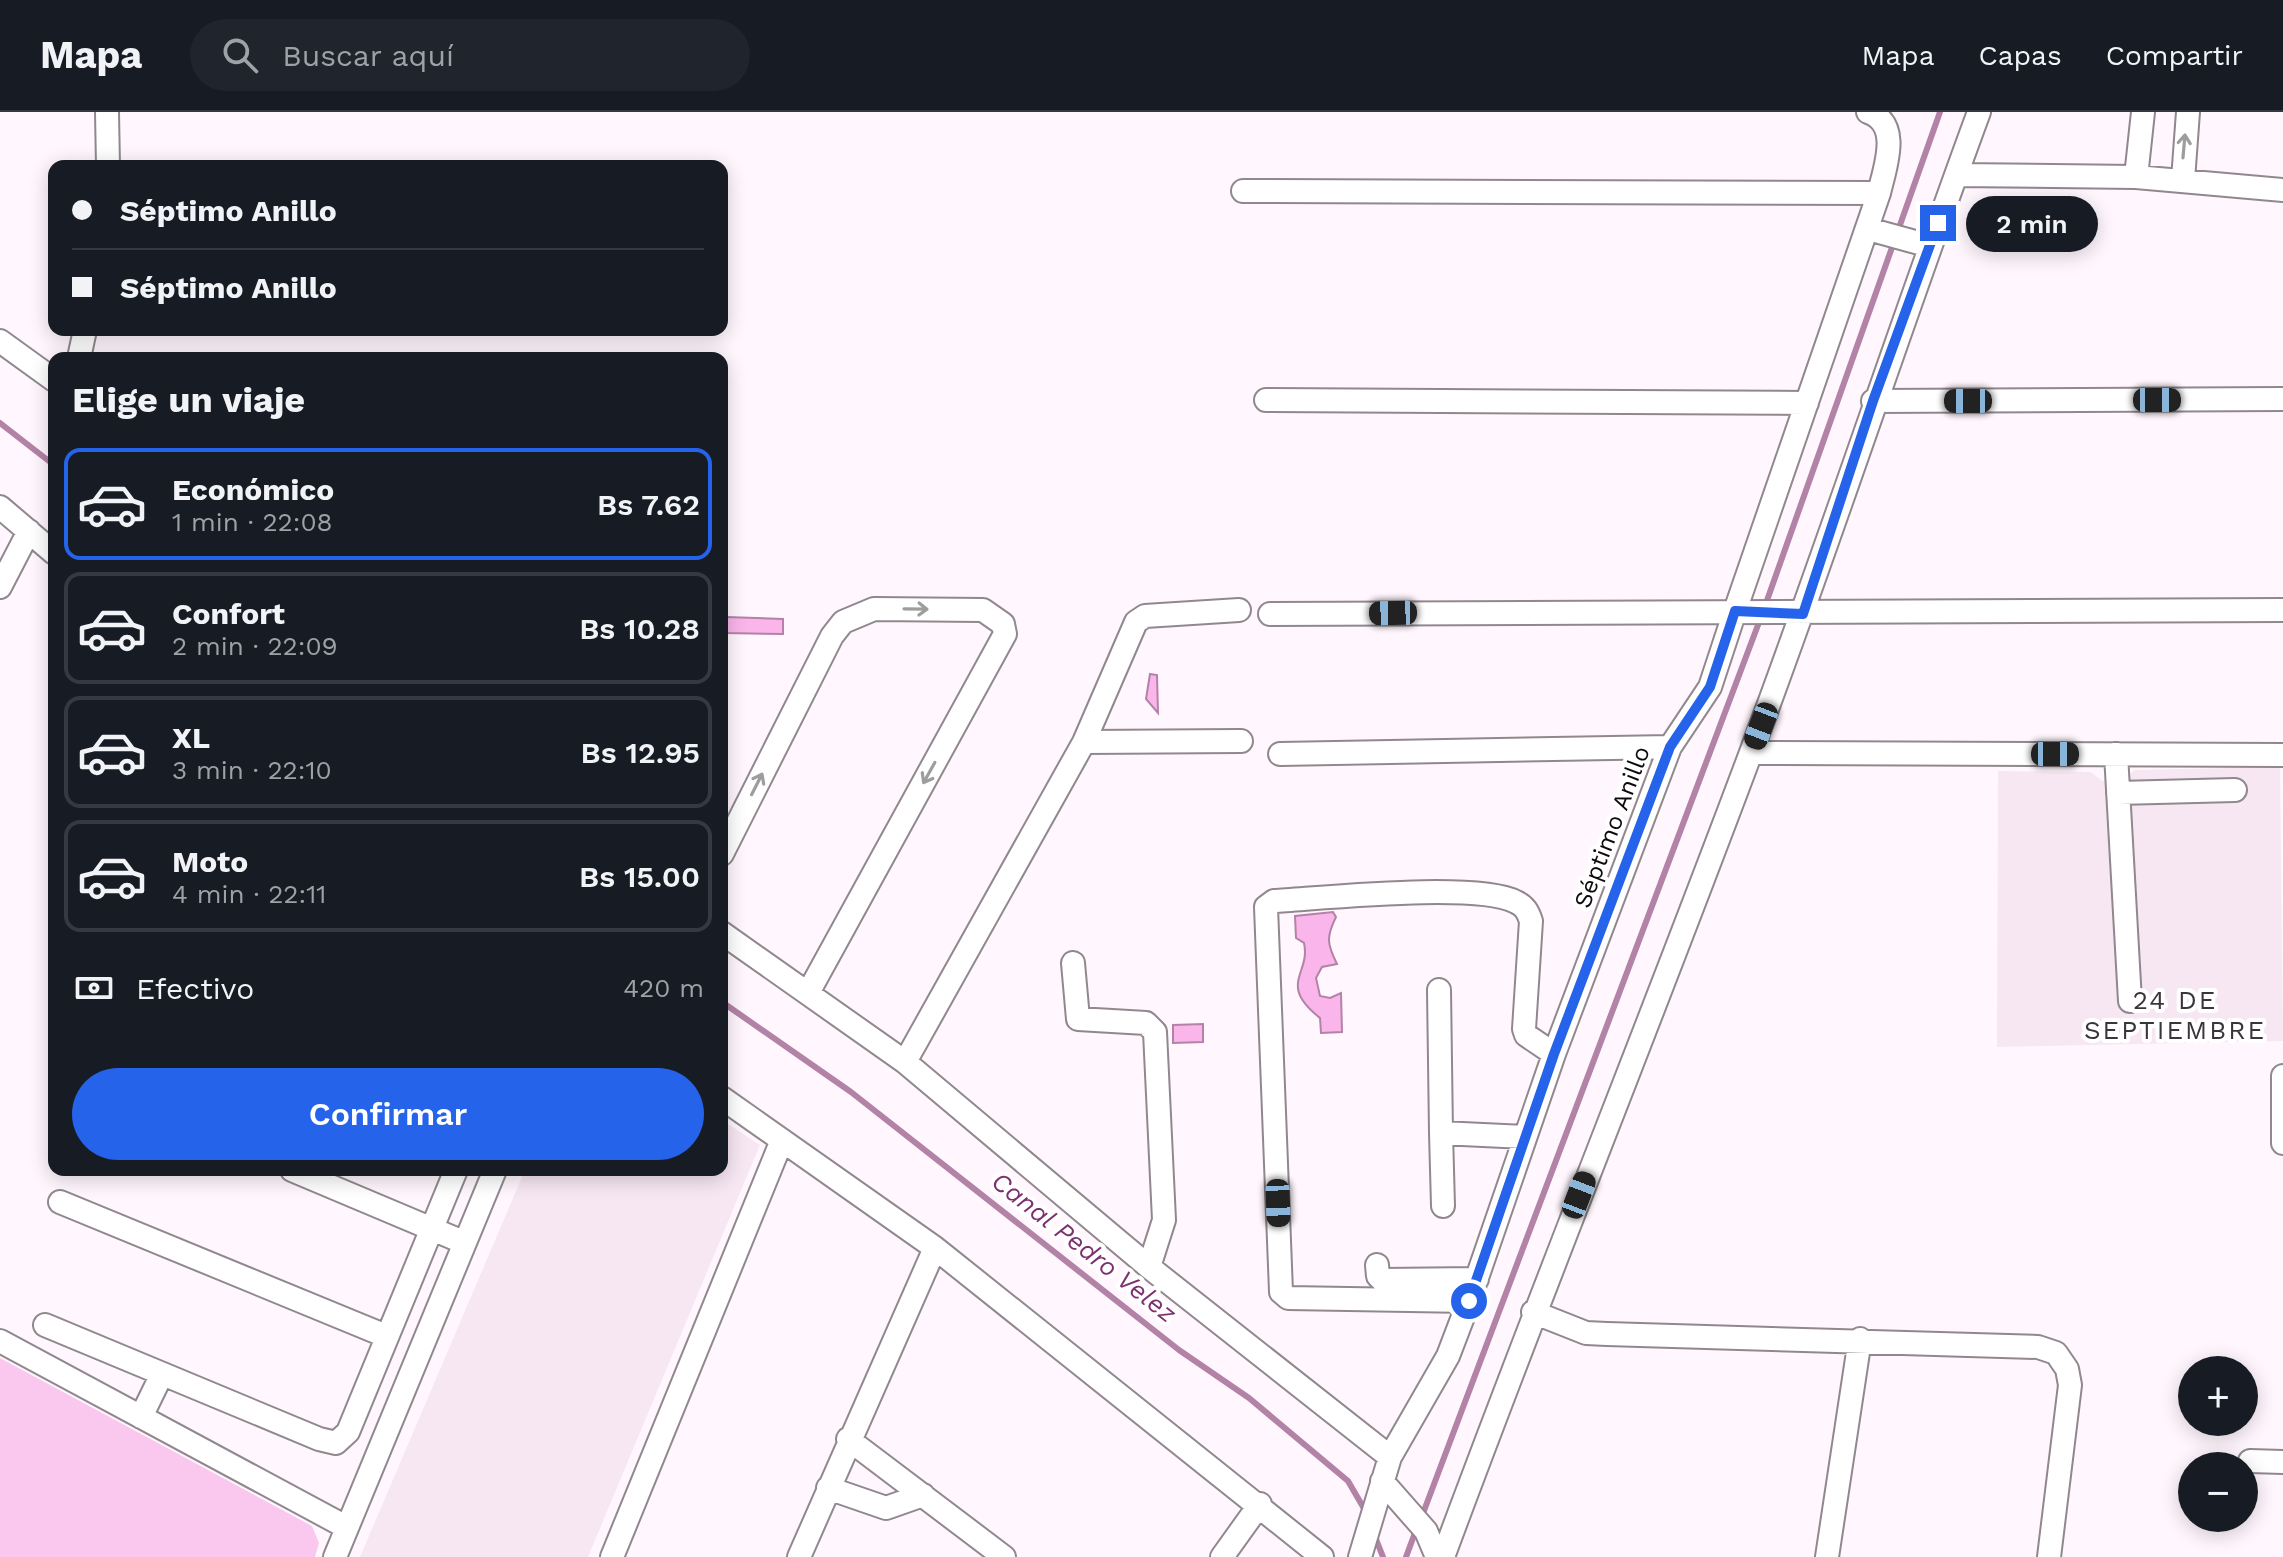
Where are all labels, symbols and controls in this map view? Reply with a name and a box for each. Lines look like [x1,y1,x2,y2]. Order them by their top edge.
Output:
search box [190,19,750,91]
text: Mapa [40,33,142,77]
icon: search [218,33,262,77]
text: Buscar aquí [282,38,454,73]
text: Mapa [1861,39,1934,72]
text: Capas [1978,39,2062,72]
text: Compartir [2106,39,2243,72]
one-way arrow [2177,133,2192,160]
text: Séptimo Anillo [120,193,337,228]
callout: 2 min [1966,195,2098,251]
route end [1920,205,1956,241]
text: 2 min [1996,209,2068,239]
text: Séptimo Anillo [120,270,337,305]
text: Elige un viaje [72,379,305,421]
car [2133,388,2181,412]
car [1944,389,1992,413]
icon: car [76,468,148,540]
text: Económico [172,472,334,507]
text: Bs 7.62 [597,487,700,522]
text: 1 min · 22:08 [172,507,333,537]
icon: car [76,592,148,664]
text: Confort [172,596,285,631]
one-way arrow [902,601,929,617]
car [1369,601,1417,625]
text: Bs 10.28 [579,611,700,646]
text: 2 min · 22:09 [172,631,338,661]
car [1741,699,1781,753]
icon: car [76,716,148,788]
text: XL [172,720,210,755]
text: Bs 12.95 [581,735,700,770]
street label: Séptimo Anillo [1568,742,1656,912]
car [2031,742,2079,766]
text: 3 min · 22:10 [172,755,332,785]
one-way arrow [921,761,937,784]
one-way arrow [750,773,766,797]
icon: car [76,840,148,912]
text: Moto [172,844,248,879]
text: Bs 15.00 [579,859,700,894]
text: 4 min · 22:11 [172,879,326,909]
icon: cash [72,966,116,1010]
text: Efectivo [136,971,254,1006]
text: 420 m [623,973,704,1003]
district label: 24 DE SEPTIEMBRE [2084,985,2266,1045]
button: Confirmar [72,1068,704,1160]
water label: Canal Pedro Velez [986,1166,1183,1329]
car [1559,1168,1599,1222]
car [1265,1179,1291,1227]
route start [1451,1283,1487,1319]
map controls [2178,1356,2258,1532]
button: + [2178,1356,2258,1436]
button: − [2178,1452,2258,1532]

